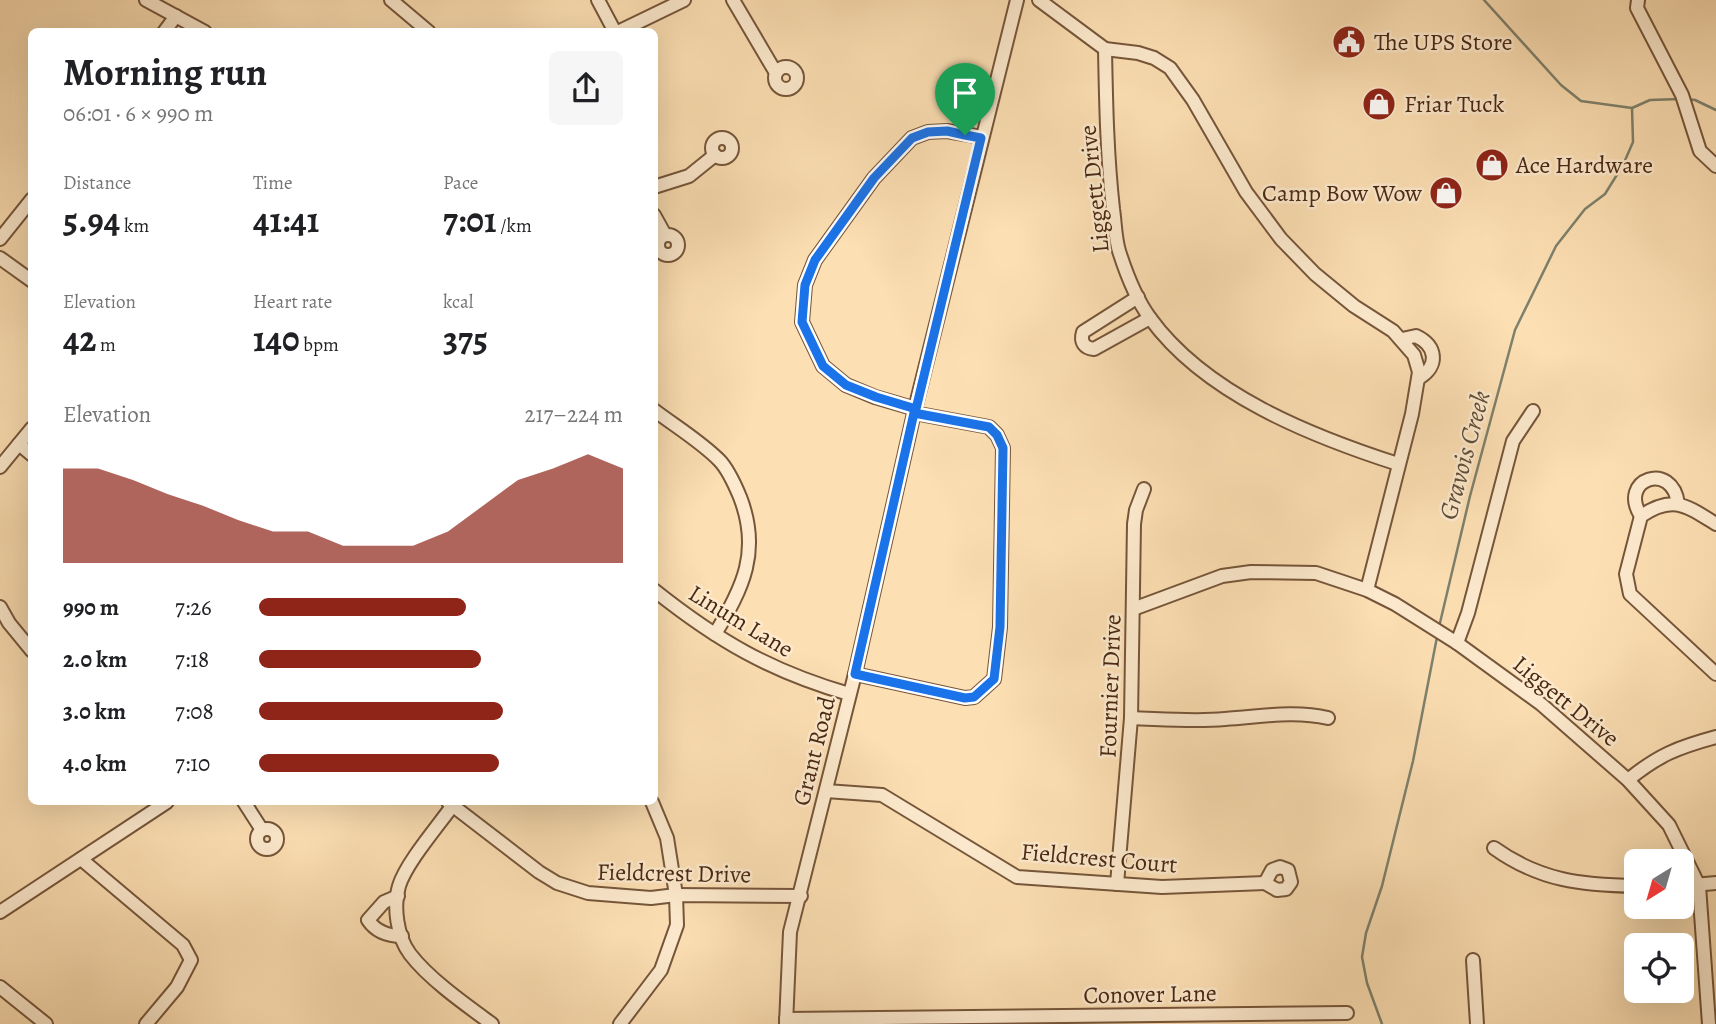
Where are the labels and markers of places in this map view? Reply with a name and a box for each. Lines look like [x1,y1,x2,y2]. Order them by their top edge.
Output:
public building icon: The UPS Store [1330,23,1368,61]
place label: The UPS Store [1374,26,1513,58]
pin [935,63,995,135]
shop icon: Friar Tuck [1360,85,1398,123]
place label: Friar Tuck [1404,88,1504,120]
shop icon: Ace Hardware [1473,146,1511,184]
place label: Ace Hardware [1515,149,1653,181]
shop icon: Camp Bow Wow [1427,174,1465,212]
place label: Camp Bow Wow [1262,177,1422,209]

